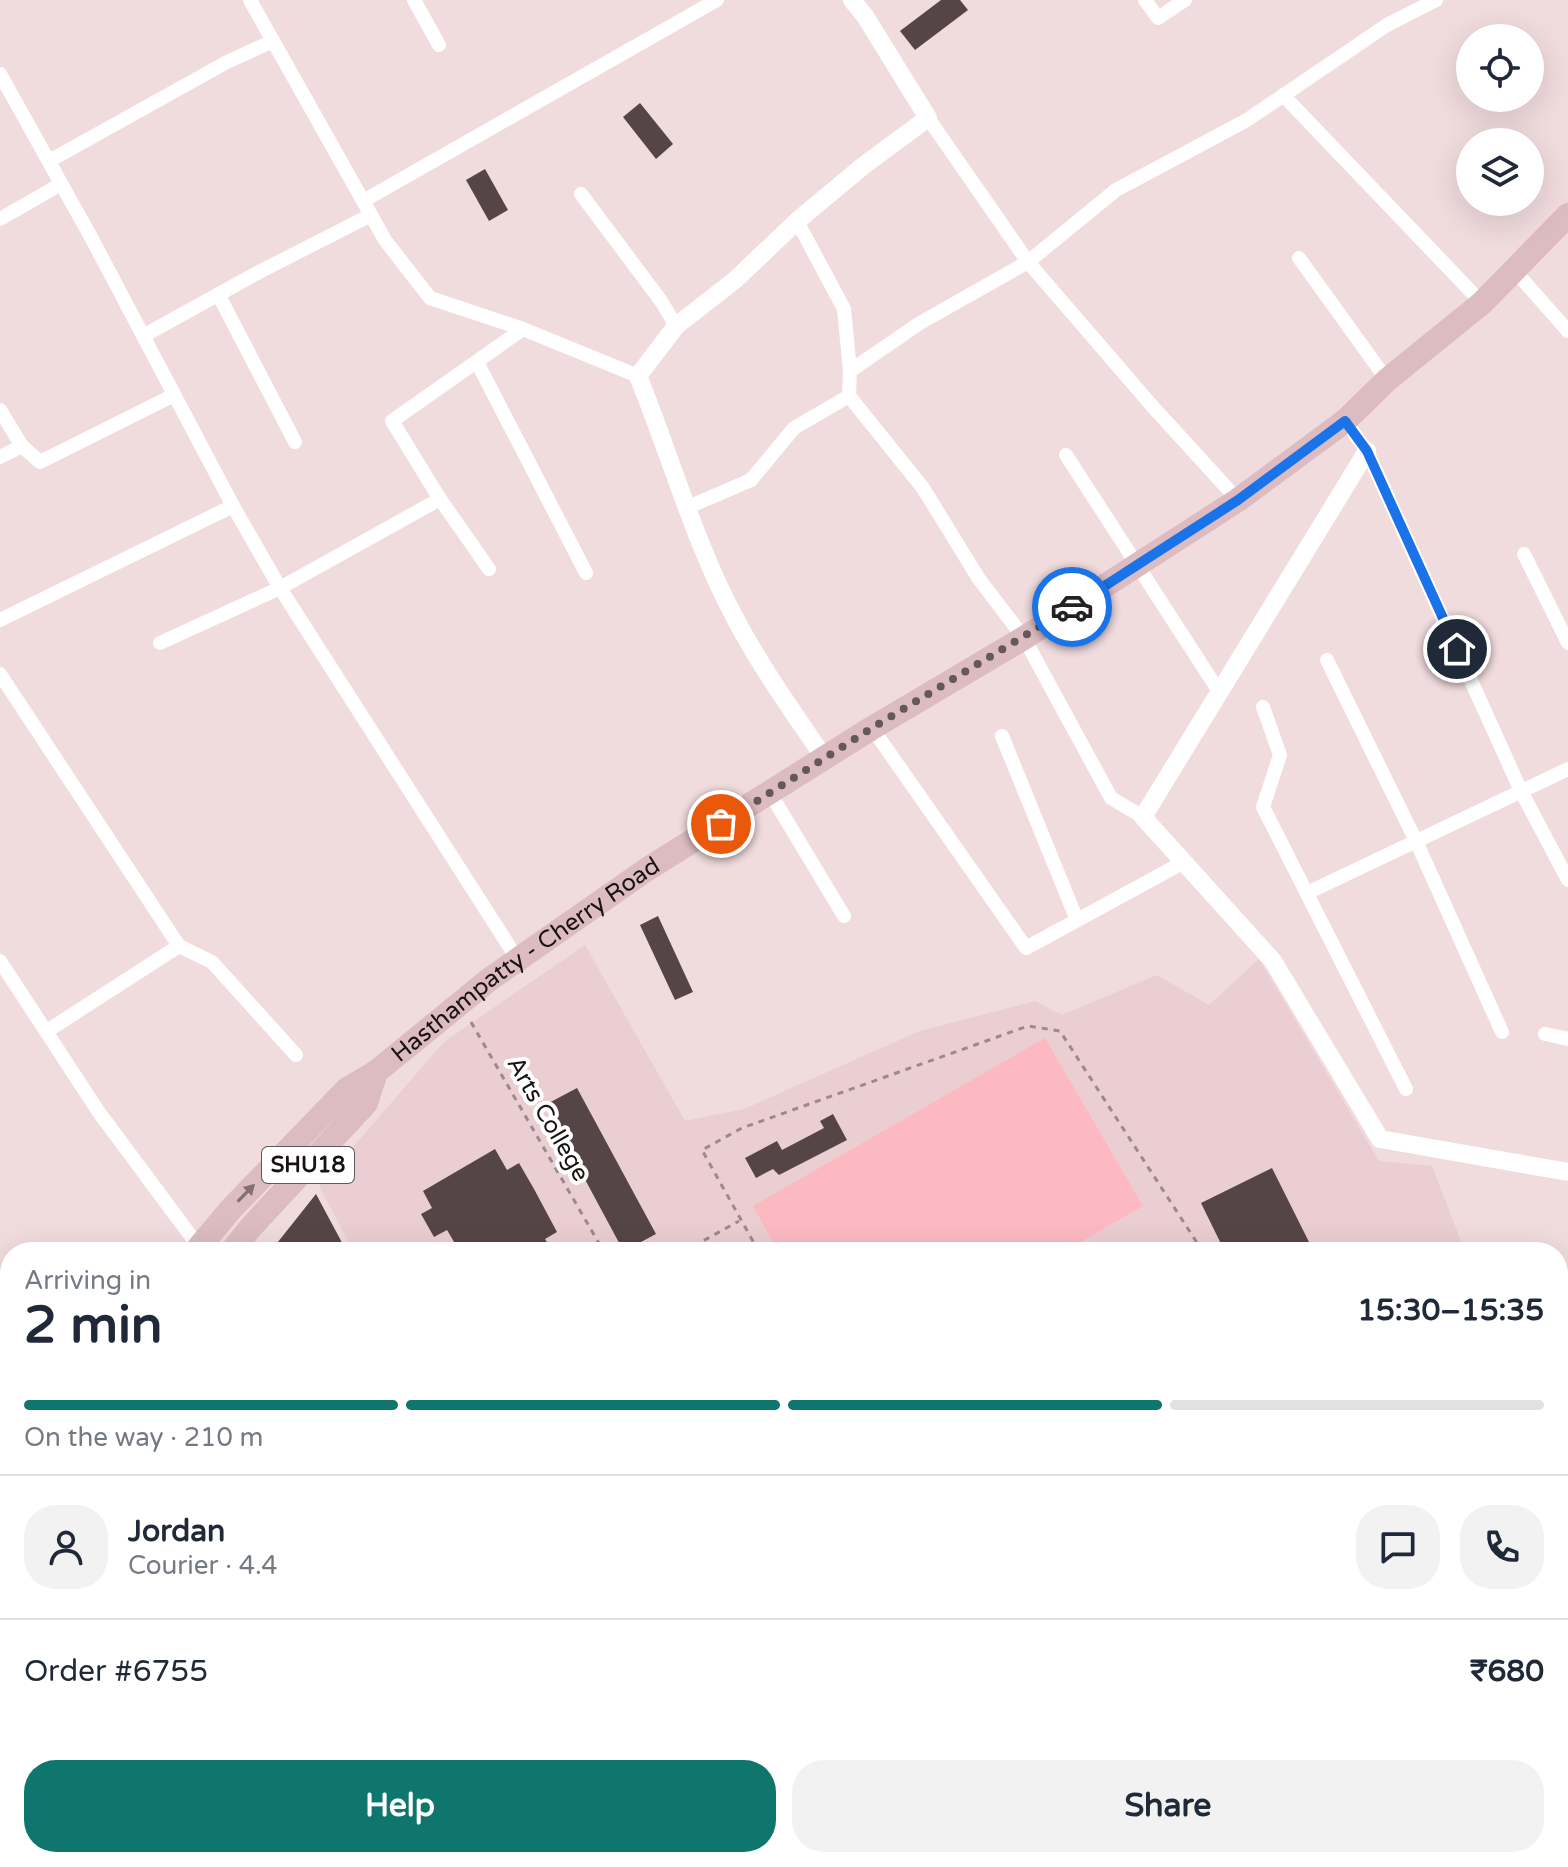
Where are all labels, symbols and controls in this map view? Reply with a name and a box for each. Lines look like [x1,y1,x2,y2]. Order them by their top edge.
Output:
map controls [1456,24,1544,216]
button: locate [1456,24,1544,112]
button: layers [1456,128,1544,216]
courier [1032,567,1112,647]
icon: car [1050,585,1094,629]
pin [1423,615,1491,683]
icon: home [1435,627,1479,671]
pin [687,790,755,858]
icon: bag [699,802,743,846]
street label: Hasthampatty - Cherry Road [385,851,665,1068]
street label: Arts College [501,1052,595,1186]
road number: SHU18 [262,1147,354,1183]
one-way arrow [236,1184,254,1203]
text: Arriving in [24,1265,151,1296]
text: 15:30–15:35 [1357,1292,1544,1329]
text: 2 min [24,1294,163,1357]
text: On the way · 210 m [24,1422,263,1453]
button: person [24,1505,108,1589]
button: chat [1356,1505,1440,1589]
button: phone [1460,1505,1544,1589]
text: Jordan [128,1513,225,1550]
text: Courier · 4.4 [128,1550,278,1581]
text: Order #6755 [24,1653,208,1690]
text: ₹680 [1470,1653,1544,1690]
button: Help [24,1760,776,1852]
button: Share [792,1760,1544,1852]

